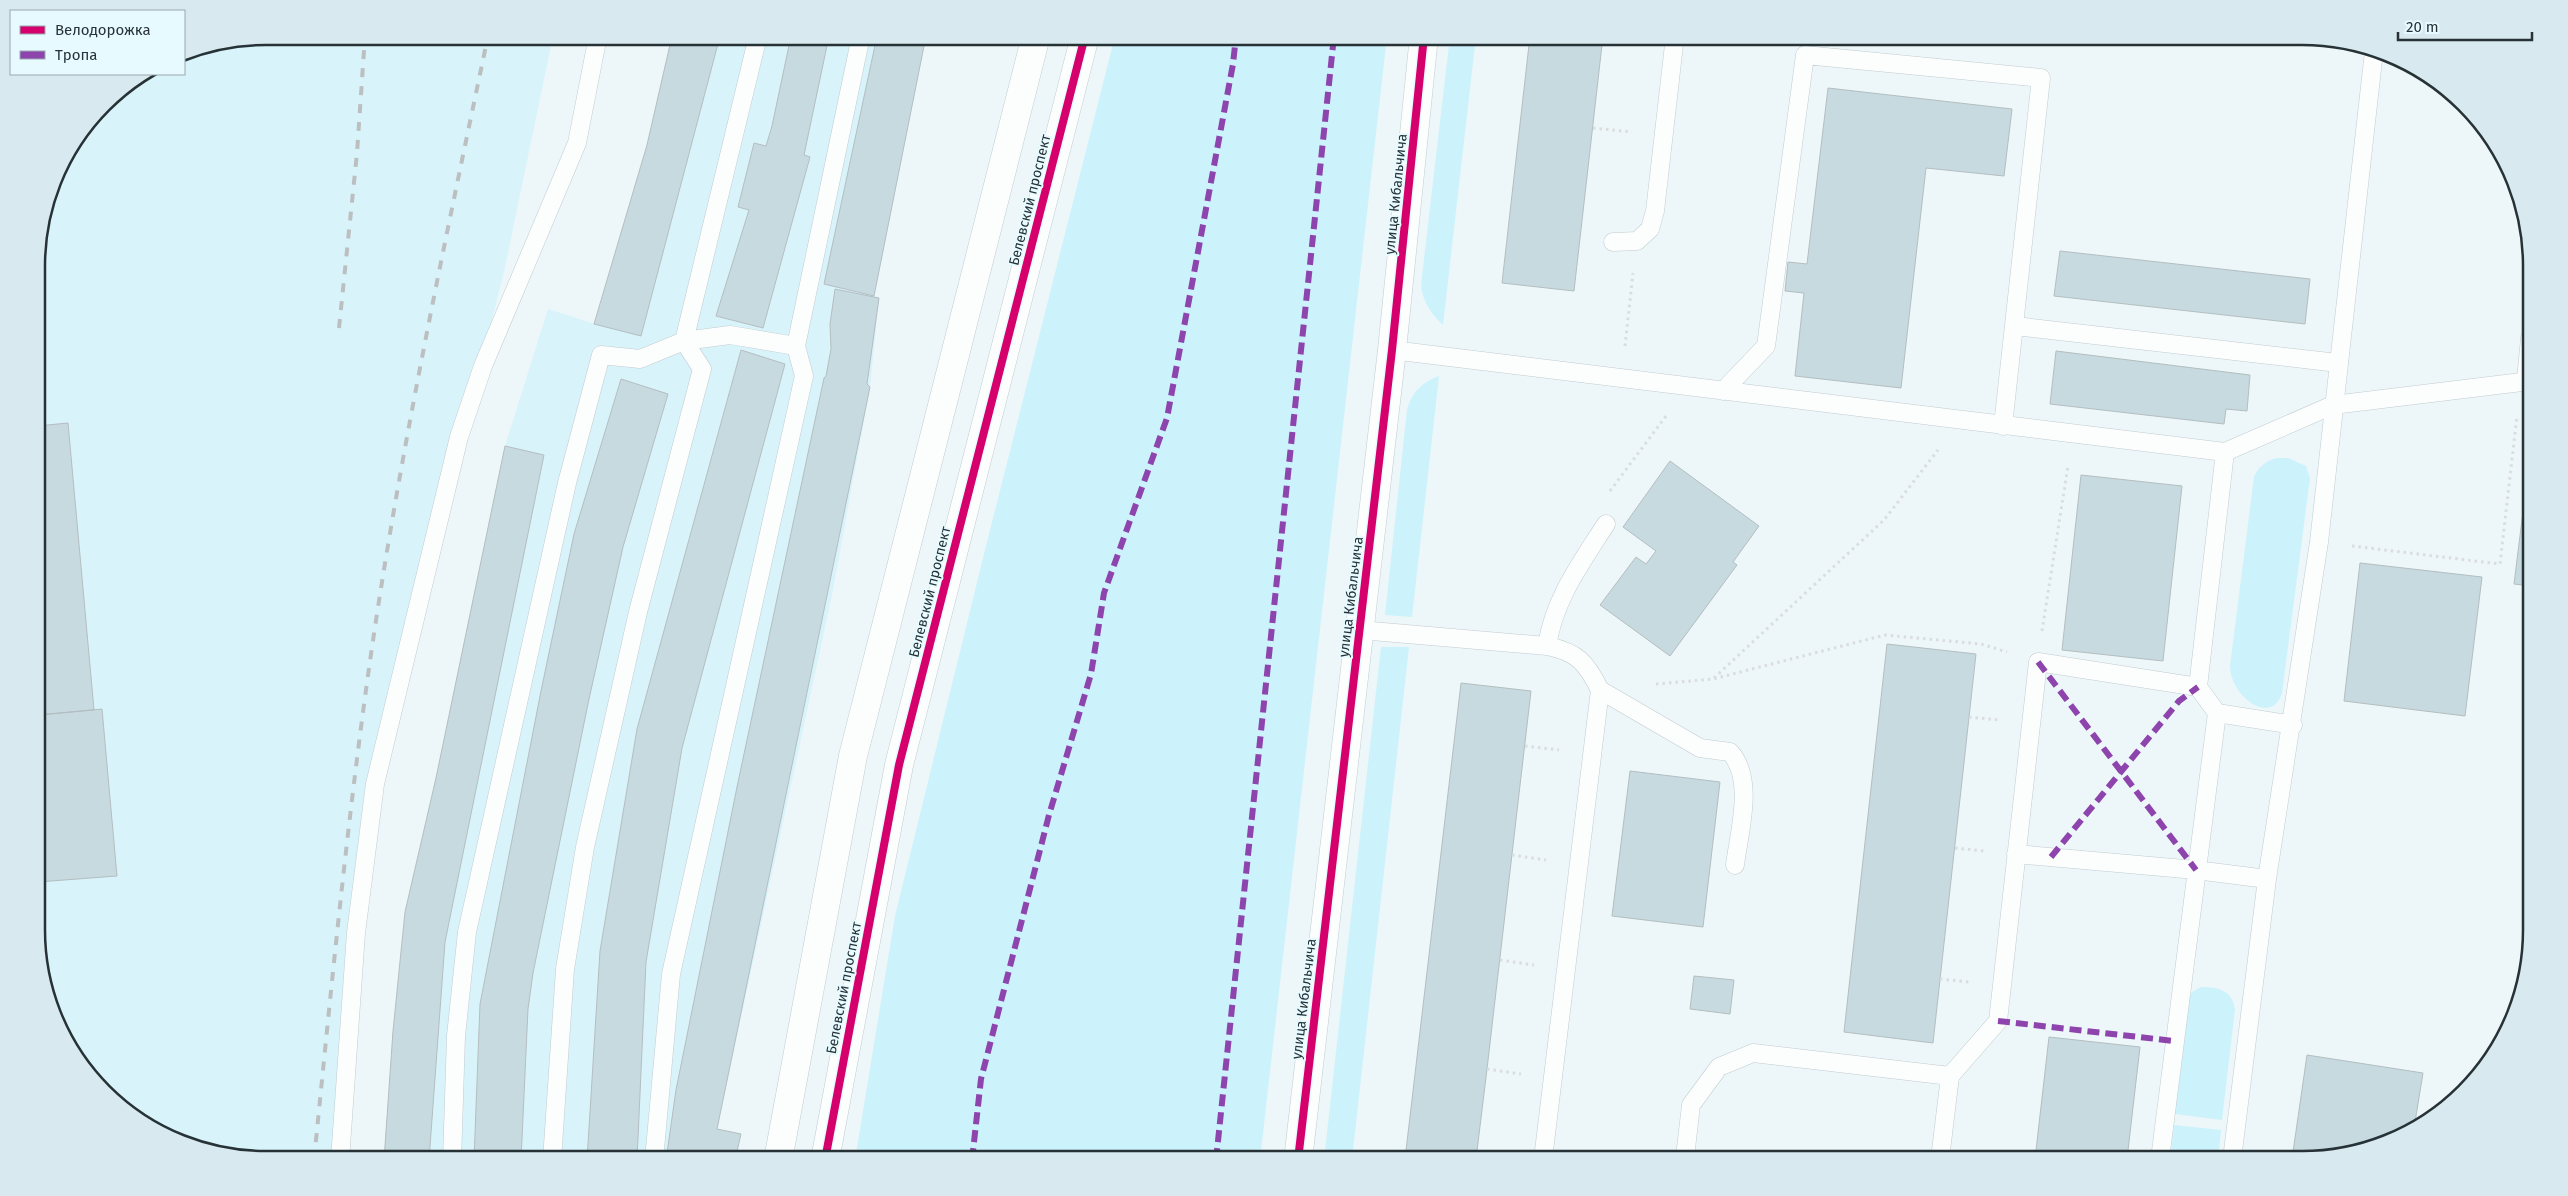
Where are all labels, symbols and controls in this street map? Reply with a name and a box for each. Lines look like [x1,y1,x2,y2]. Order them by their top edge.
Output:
legend [10,10,185,75]
scale bar [2398,10,2532,42]
text: 20 m [2406,18,2439,36]
text: Велодорожка [55,21,151,39]
text: Тропа [55,46,97,64]
street label: Белевский проспект [1005,132,1055,267]
street label: улица Кибальчича [1381,133,1411,255]
street label: Белевский проспект [905,524,955,659]
street label: улица Кибальчича [1335,536,1367,658]
street label: Белевский проспект [823,920,865,1056]
street label: улица Кибальчича [1288,938,1320,1060]

